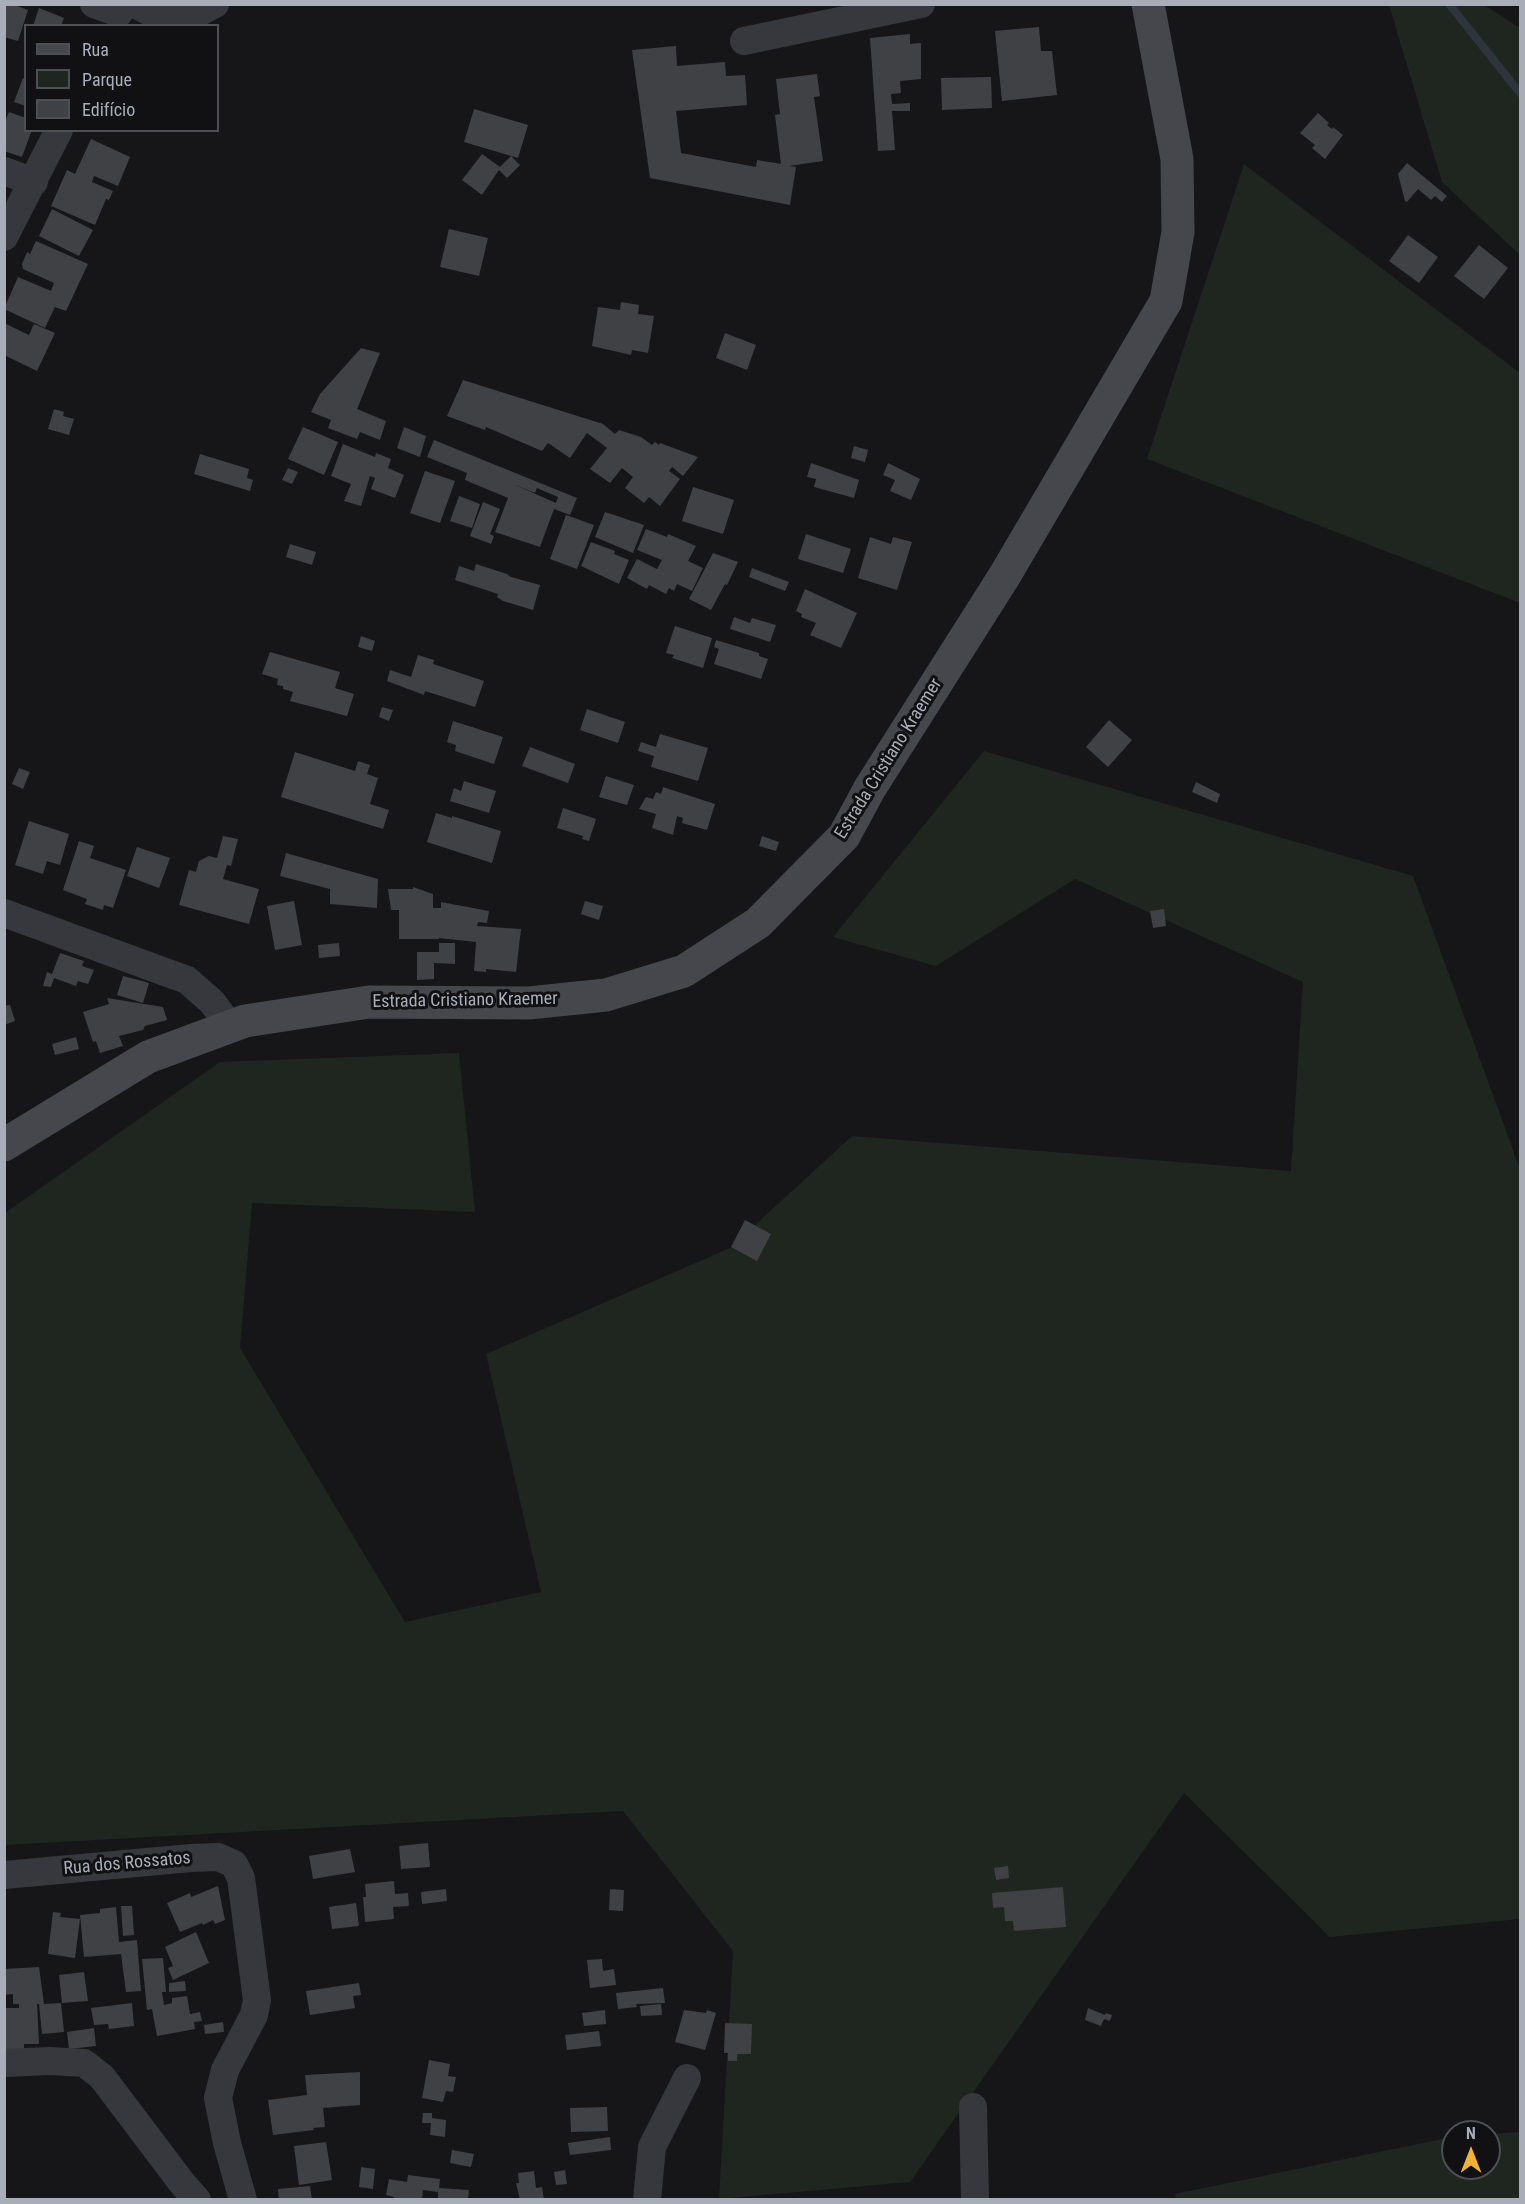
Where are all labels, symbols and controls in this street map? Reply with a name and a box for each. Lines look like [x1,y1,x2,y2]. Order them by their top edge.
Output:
legend [24,24,219,132]
text: Rua [82,39,109,60]
text: Parque [82,69,132,90]
text: Edifício [82,99,135,120]
street label: Estrada Cristiano Kraemer [831,675,947,843]
street label: Estrada Cristiano Kraemer [372,989,558,1013]
street label: Rua dos Rossatos [63,1848,191,1880]
north arrow [1441,2120,1501,2180]
text: N [1466,2124,1476,2143]

